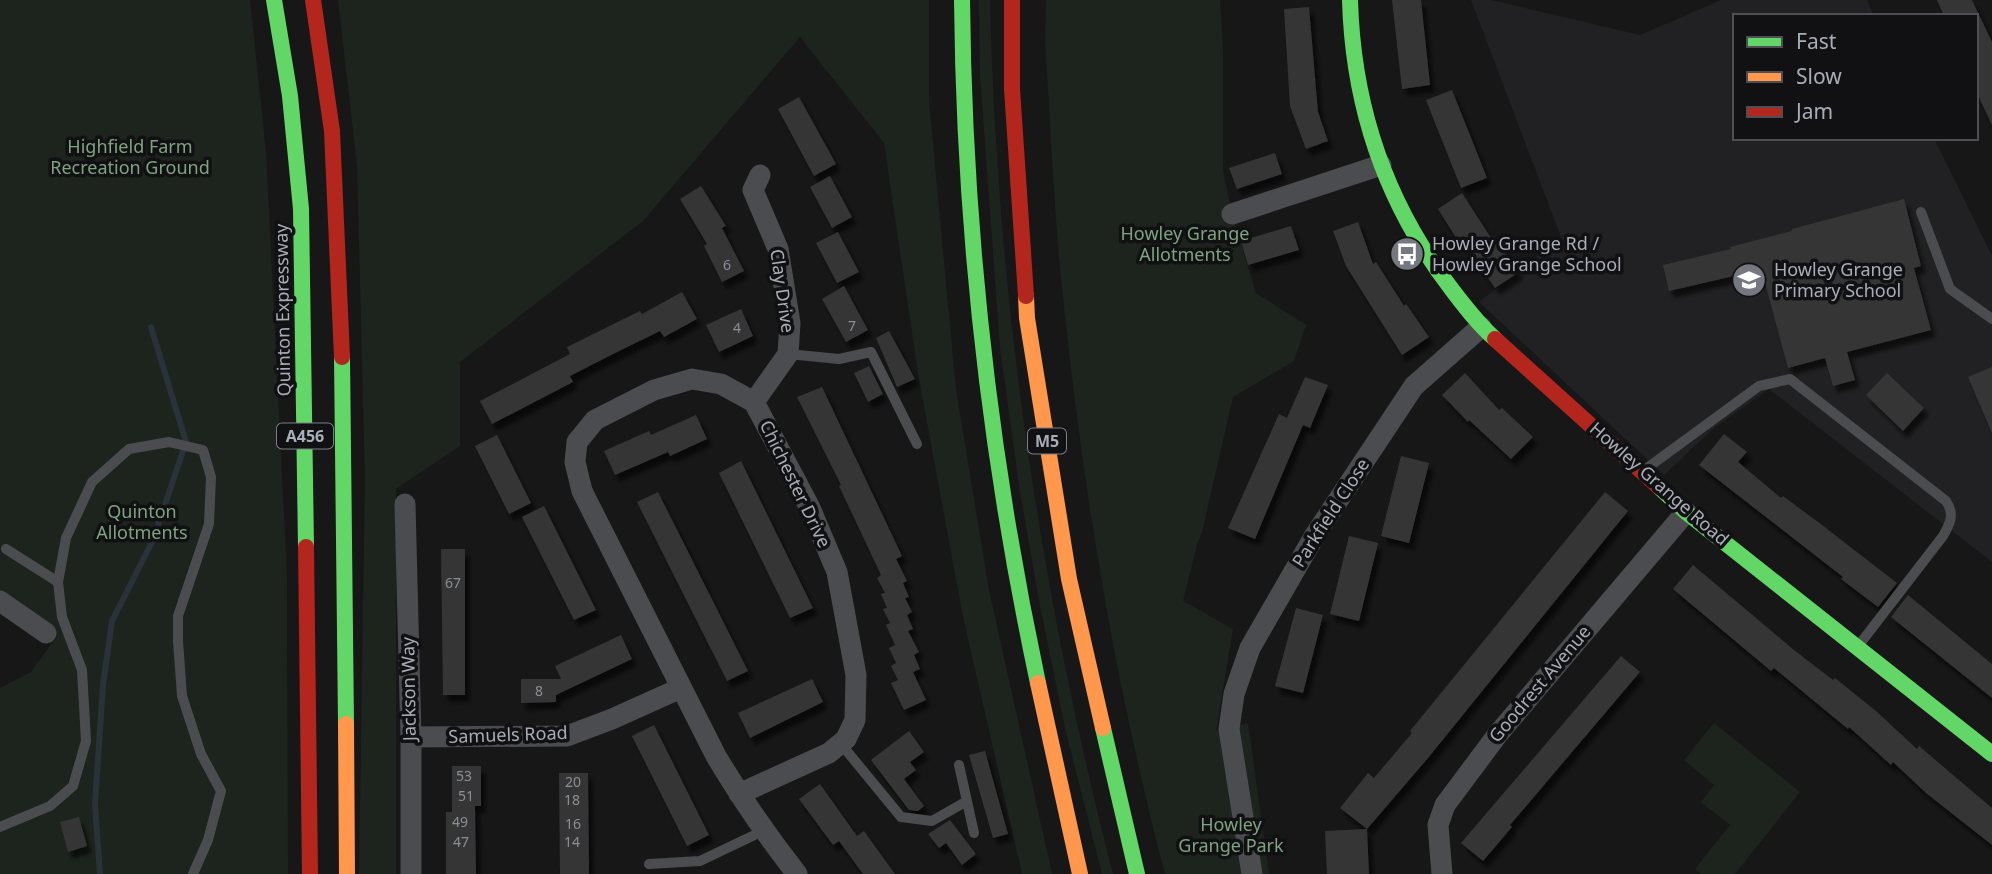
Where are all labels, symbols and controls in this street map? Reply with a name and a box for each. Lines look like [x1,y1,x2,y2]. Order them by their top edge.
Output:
legend [1733,14,1978,140]
text: Fast [1796,27,1837,55]
text: Slow [1796,62,1842,90]
text: Jam [1794,97,1833,125]
park label: Highfield Farm Recreation Ground [50,134,210,179]
park label: Howley Grange Allotments [1121,221,1249,266]
street label: Quinton Expressway [268,223,296,397]
place label: Howley Grange Rd / Howley Grange School [1432,231,1622,276]
bus stop icon: Howley Grange Rd / Howley Grange School [1388,235,1426,273]
street label: Clay Drive [765,247,801,334]
house number: 6 [723,255,731,274]
place label: Howley Grange Primary School [1774,257,1903,302]
school or university icon: Howley Grange Primary School [1730,261,1768,299]
house number: 7 [848,316,856,335]
house number: 4 [733,318,741,337]
street label: Chichester Drive [755,416,837,551]
street label: Howley Grange Road [1585,416,1734,550]
road number: A456 [277,424,333,448]
road number: M5 [1028,428,1066,454]
street label: Parkfield Close [1286,453,1374,571]
park label: Quinton Allotments [96,499,188,544]
house number: 67 [445,573,461,592]
street label: Goodrest Avenue [1483,620,1595,747]
street label: Jackson Way [395,636,421,743]
house number: 8 [535,681,543,700]
street label: Samuels Road [448,720,568,748]
house number: 53 [456,766,472,785]
house number: 20 [565,772,581,791]
house number: 51 [458,786,474,805]
house number: 18 [564,790,580,809]
house number: 49 [452,812,468,831]
park label: Howley Grange Park [1178,812,1284,857]
house number: 16 [565,814,581,833]
house number: 47 [453,832,469,851]
house number: 14 [564,832,580,851]

